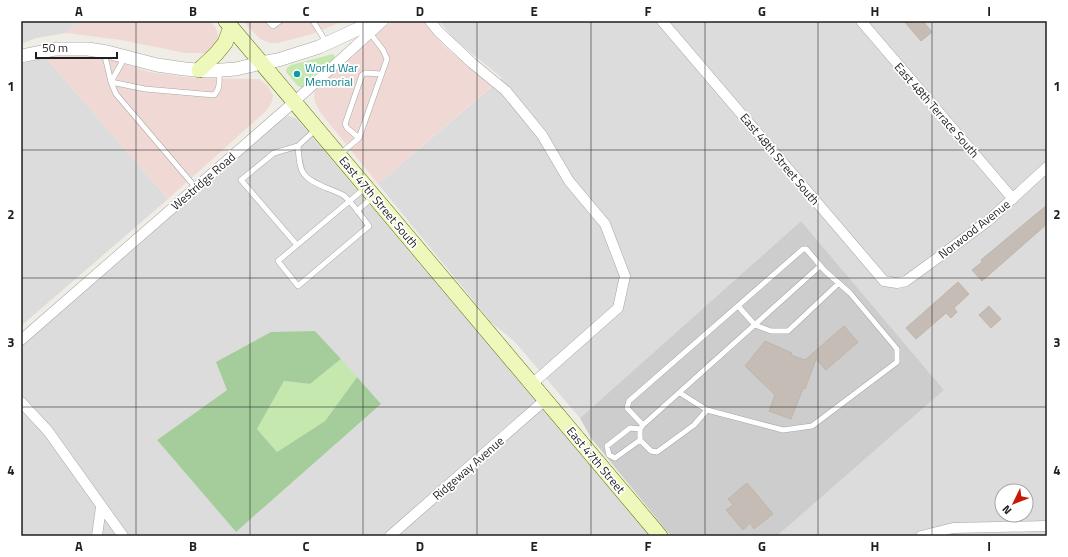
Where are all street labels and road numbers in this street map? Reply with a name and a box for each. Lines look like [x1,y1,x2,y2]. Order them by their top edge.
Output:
street label: East 48th Terrace South [890,58,984,162]
street label: East 48th Street South [736,109,824,209]
street label: Westridge Road [166,148,240,214]
street label: East 47th Street South [335,152,423,252]
street label: Norwood Avenue [934,195,1014,263]
street label: East 47th Street [562,422,630,498]
street label: Ridgeway Avenue [428,431,508,505]

